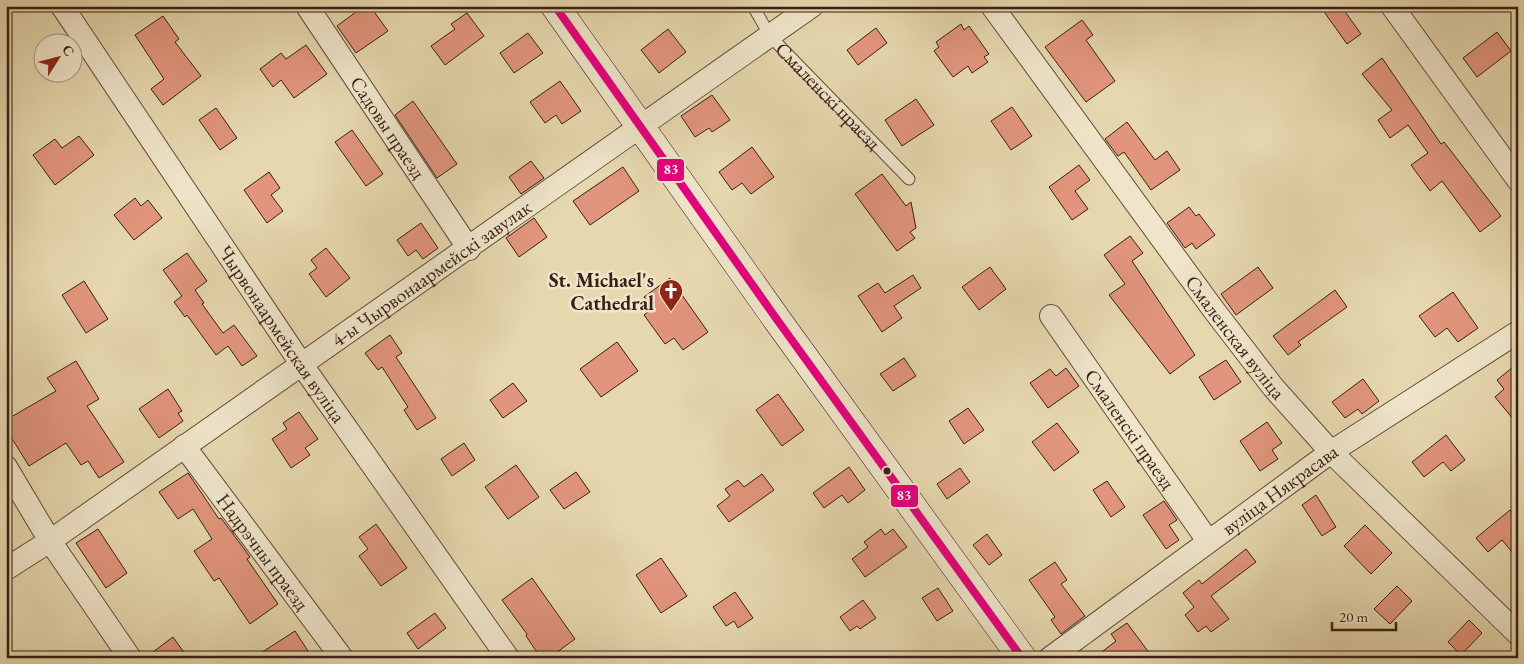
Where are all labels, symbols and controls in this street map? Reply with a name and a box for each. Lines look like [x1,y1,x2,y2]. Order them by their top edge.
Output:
north arrow [32,32,82,82]
street label: Смаленскі праезд [770,36,887,156]
text: С [58,41,79,60]
street label: Садовы праезд [344,71,432,184]
line badge: 83 [656,158,685,182]
text: 83 [664,160,678,178]
street label: 4-ы Чырвонаармейскі завулак [326,194,537,353]
street label: Чырвонаармейская вуліца [213,240,352,428]
place label: St. Michael's Cathedral [549,267,654,316]
street label: Смаленская вуліца [1180,270,1291,405]
church icon: St. Michael's Cathedral [658,278,684,312]
street label: Смаленскі праезд [1079,364,1181,494]
street label: вуліца Някрасава [1216,438,1343,541]
unlabelled marker [882,466,892,476]
line badge: 83 [890,484,919,508]
text: 83 [897,486,911,504]
street label: Надрэчны праезд [211,488,315,616]
scale bar [1332,599,1395,631]
text: 20 m [1339,607,1368,626]

